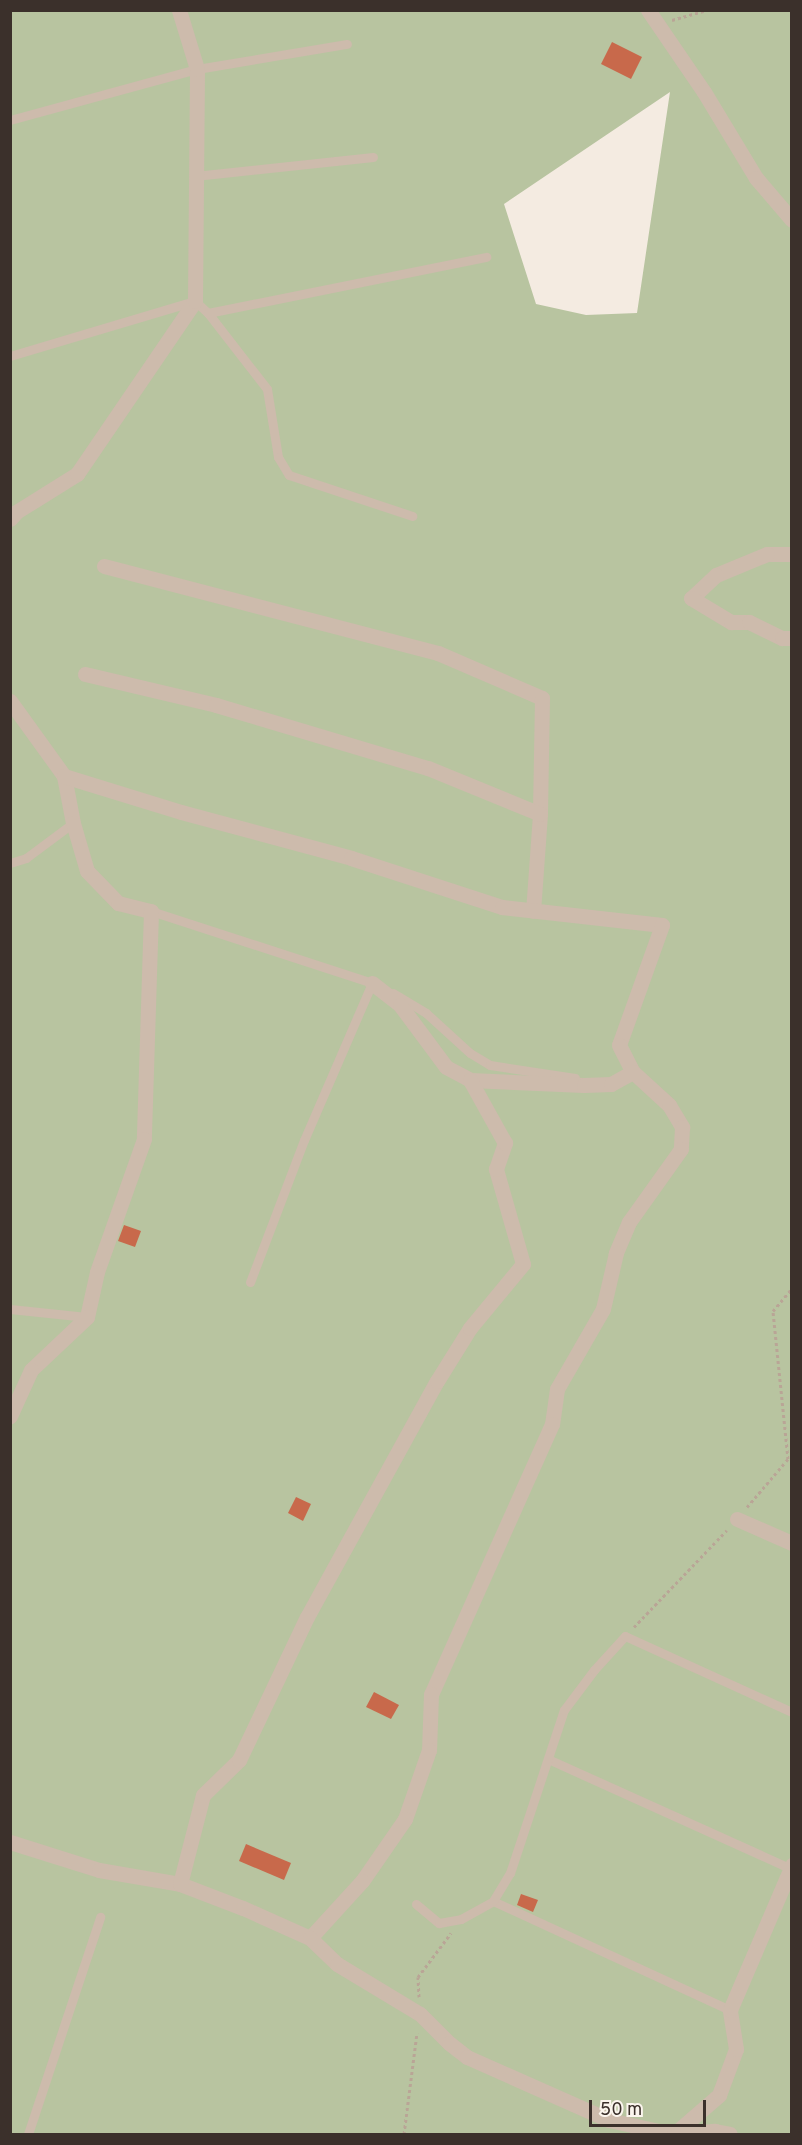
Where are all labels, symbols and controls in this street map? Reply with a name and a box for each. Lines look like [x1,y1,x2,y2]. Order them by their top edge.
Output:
scale bar [592,2088,709,2126]
text: 50 m [600,2099,642,2122]

